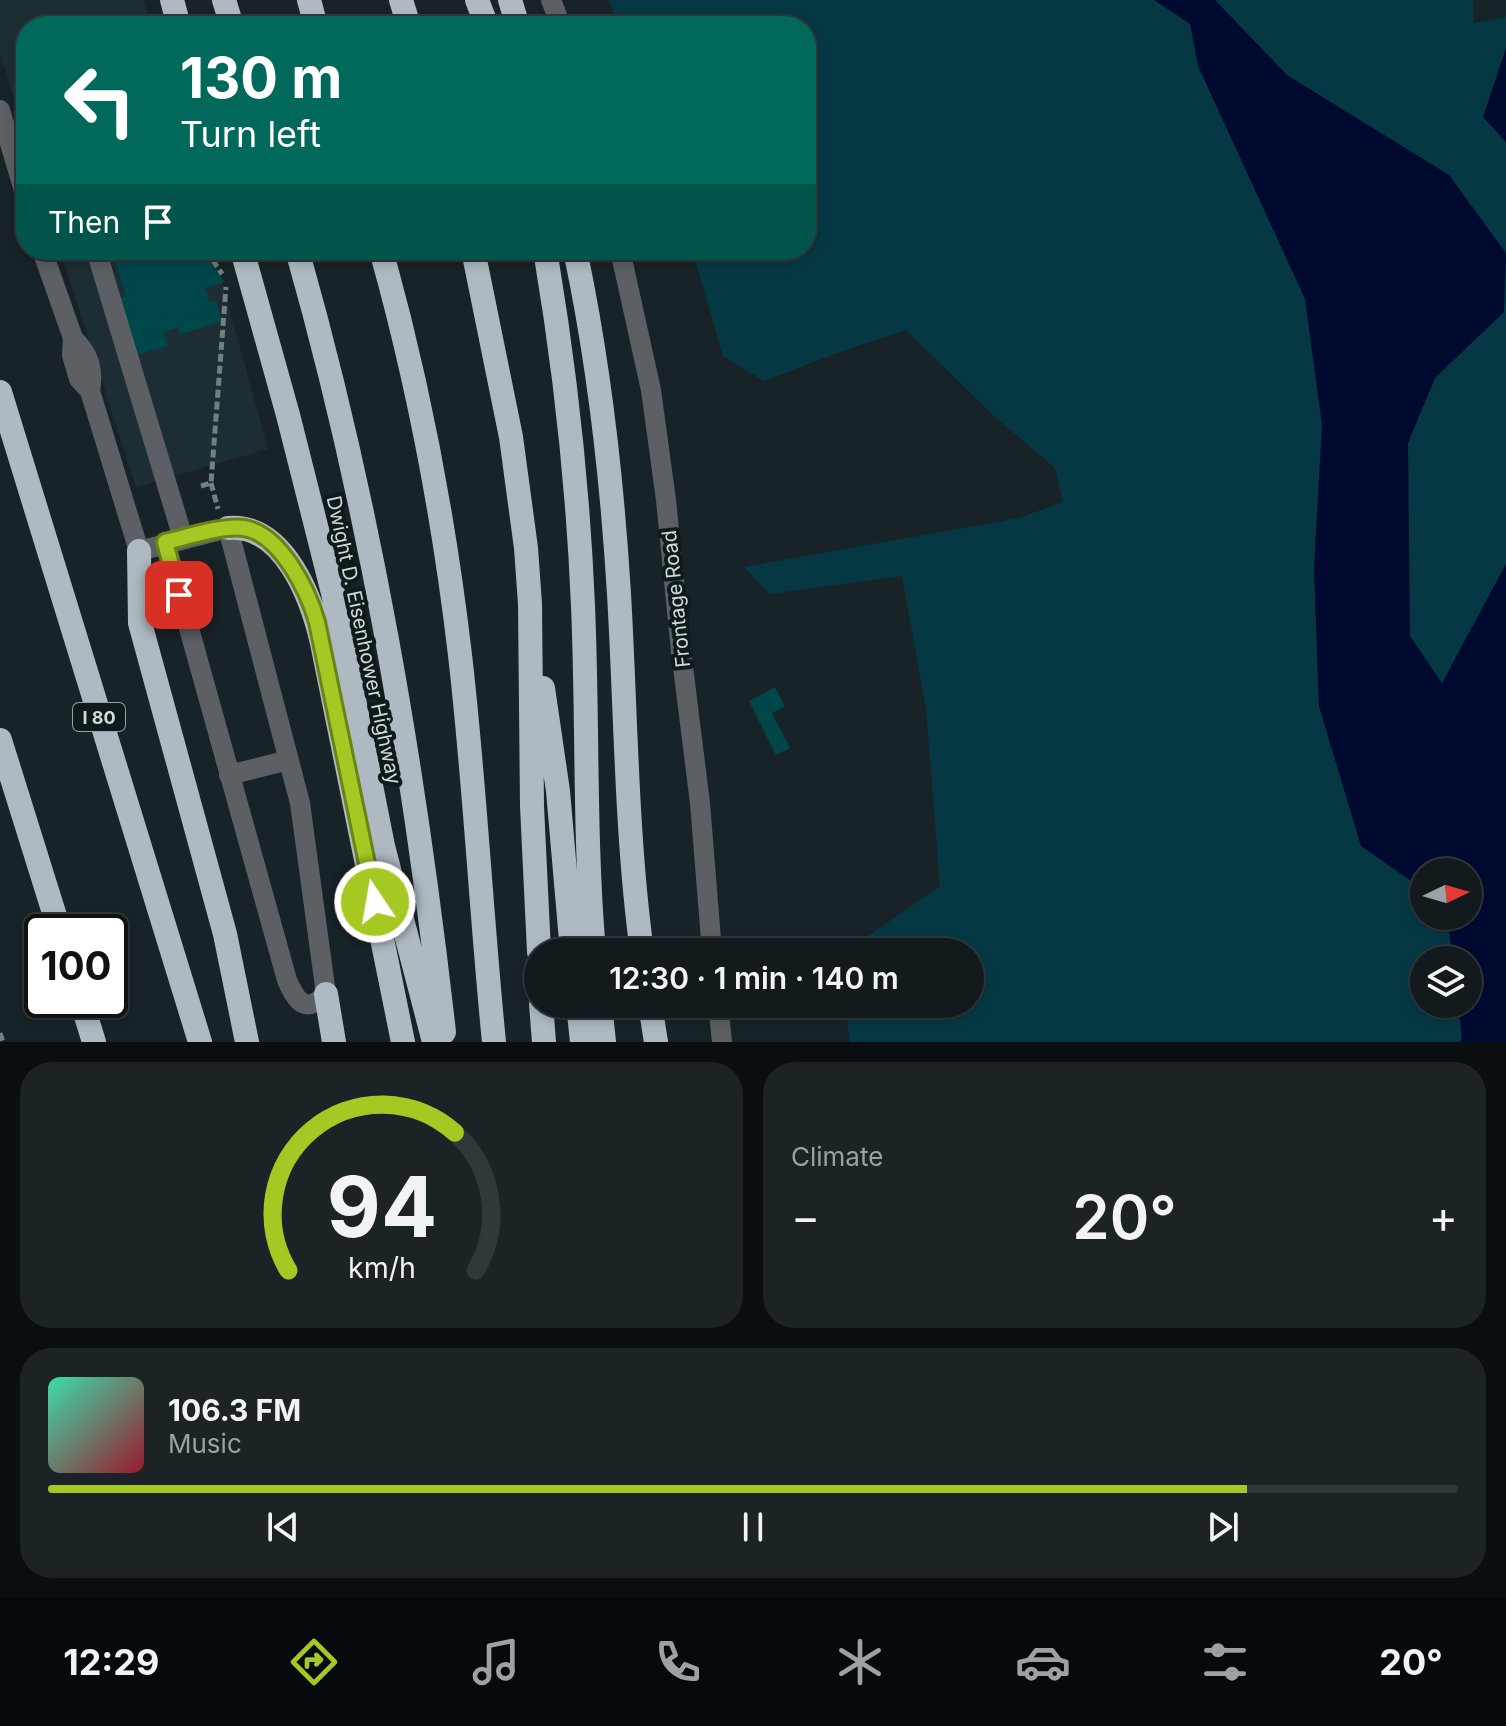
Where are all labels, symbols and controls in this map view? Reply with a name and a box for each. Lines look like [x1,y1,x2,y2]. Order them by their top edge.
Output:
text: 130 m [180,44,342,112]
icon: left [48,48,152,152]
text: Turn left [180,112,321,156]
icon: arrive [136,200,180,244]
text: Then [48,204,120,240]
street label: Dwight D. Eisenhower Highway [322,494,406,786]
street label: Frontage Road [657,529,695,669]
pin [145,561,213,629]
icon: arrive [157,573,201,617]
road number: I 80 [73,703,125,731]
north arrow [1410,858,1482,930]
map controls [1410,858,1482,1018]
position arrow [333,860,417,944]
speed limit sign: 100 [24,914,128,1018]
button: layers [1410,946,1482,1018]
text: 12:30 · 1 min · 140 m [609,960,899,996]
text: Climate [791,1141,883,1172]
text: 94 [326,1156,437,1257]
text: 20° [1072,1181,1177,1253]
text: − [791,1190,820,1244]
text: + [1429,1190,1458,1244]
text: km/h [348,1250,415,1285]
text: 106.3 FM [168,1392,301,1428]
text: Music [168,1428,242,1459]
icon: previous [261,1505,305,1549]
icon: pause [731,1505,775,1549]
icon: next [1201,1505,1245,1549]
icon: directions [286,1634,342,1690]
icon: music [468,1634,524,1690]
icon: phone [650,1634,706,1690]
icon: climate [832,1634,888,1690]
icon: car [1015,1634,1071,1690]
icon: filters [1197,1634,1253,1690]
text: 12:29 [63,1640,159,1684]
text: 20° [1379,1640,1443,1684]

